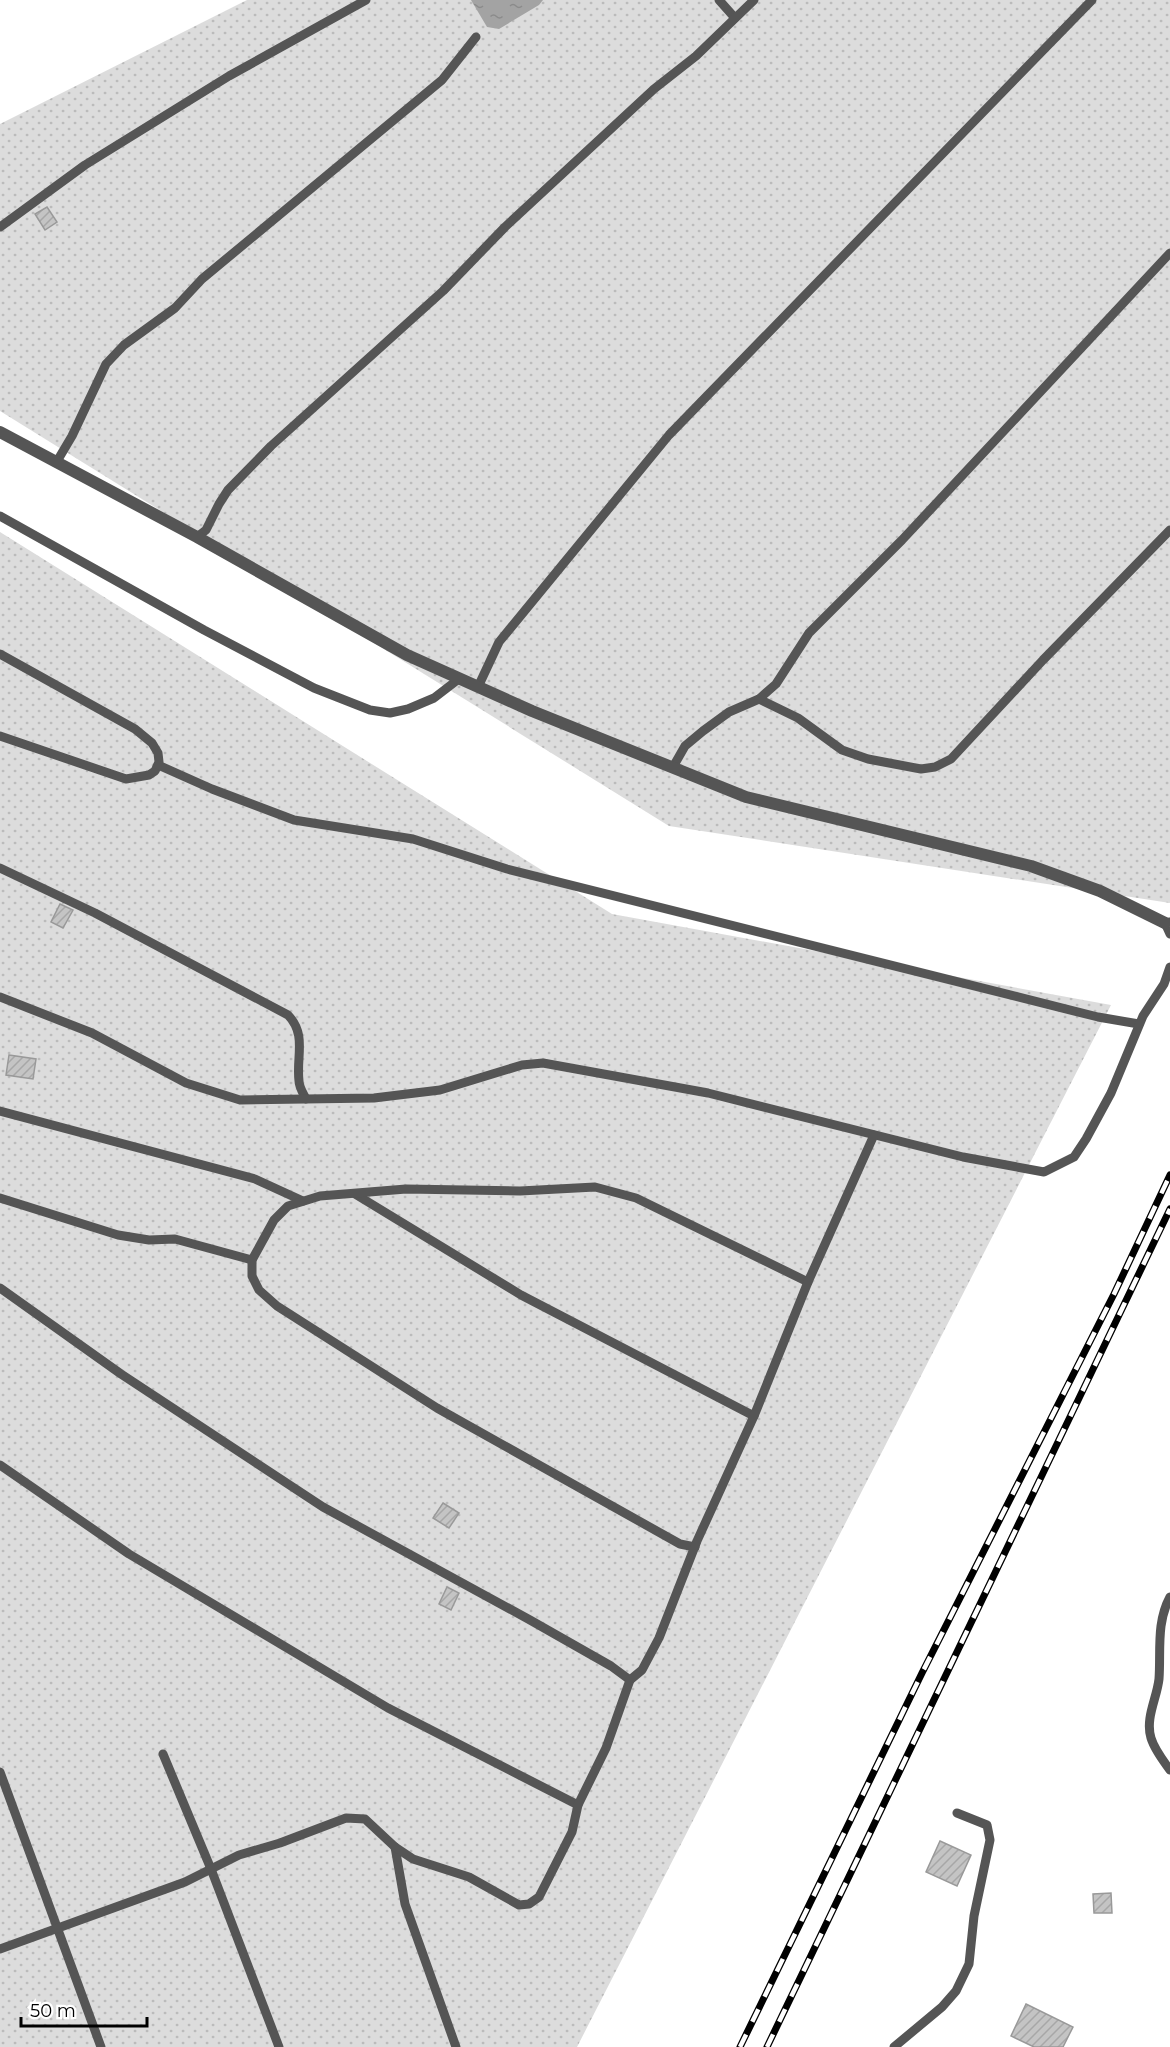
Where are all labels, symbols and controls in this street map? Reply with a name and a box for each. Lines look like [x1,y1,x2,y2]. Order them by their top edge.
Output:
scale bar [21,1990,147,2028]
text: 50 m [30,2000,76,2022]

